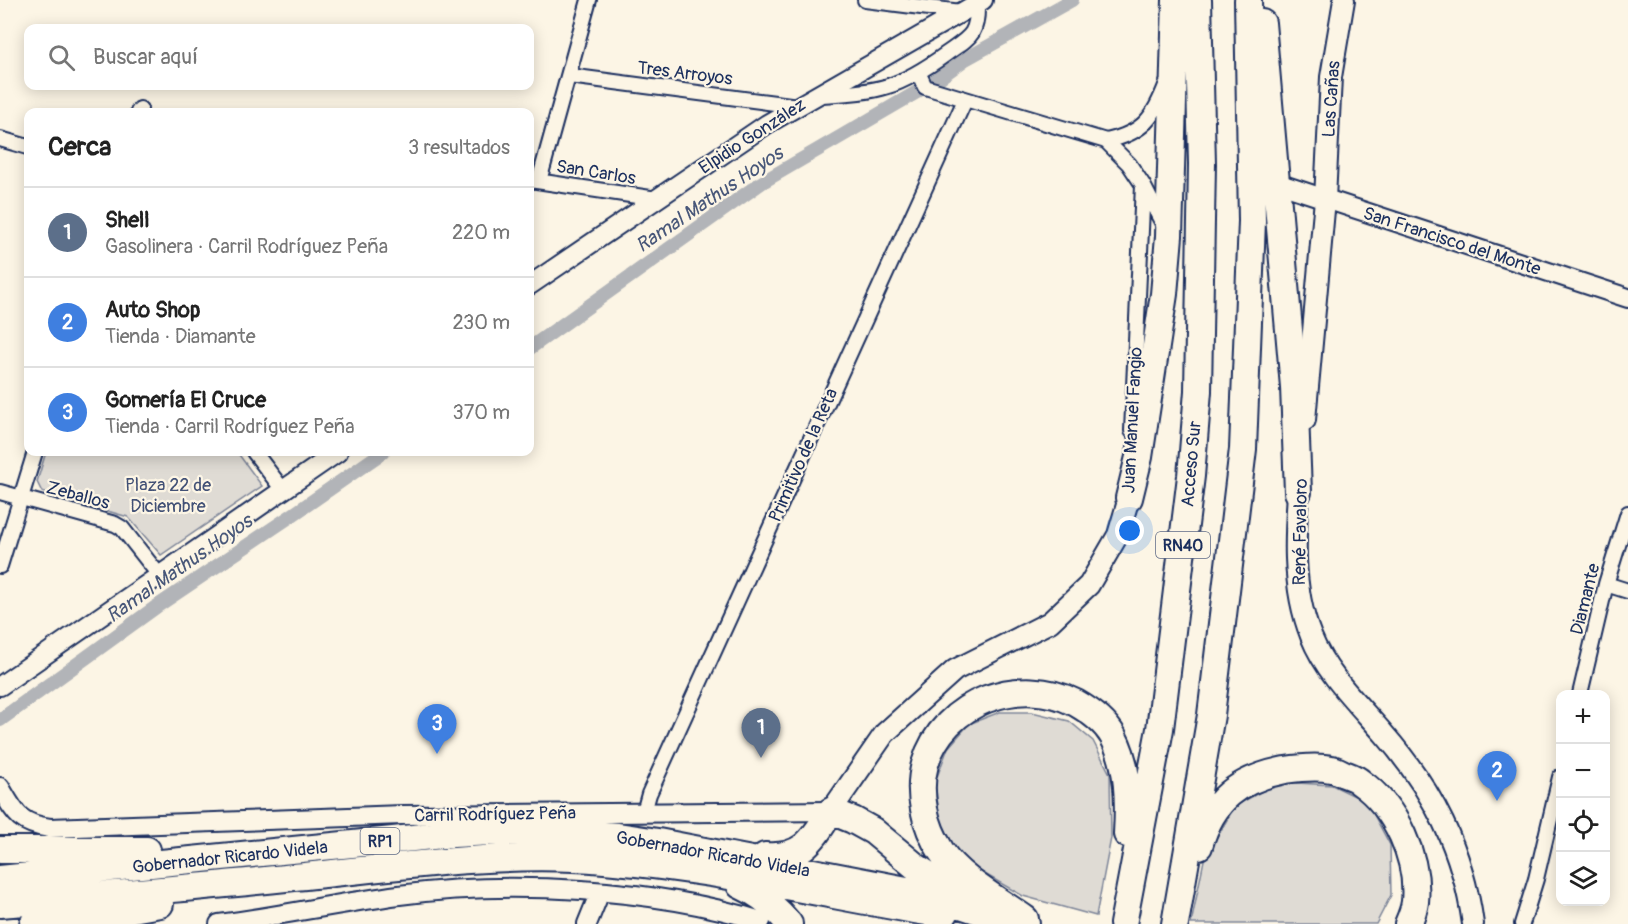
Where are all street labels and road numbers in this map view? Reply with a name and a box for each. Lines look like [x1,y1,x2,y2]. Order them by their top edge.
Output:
street label: Tres Arroyos [636,56,734,91]
street label: Las Cañas [1317,60,1346,138]
street label: Elpidio González [694,93,810,180]
street label: San Carlos [554,155,637,190]
street label: San Francisco del Monte [1360,202,1544,281]
street label: Juan Manuel Fangio [1117,346,1148,494]
street label: Primitivo de la Reta [764,385,843,526]
street label: Acceso Sur [1176,419,1207,508]
street label: Zeballos [44,476,112,515]
street label: René Favaloro [1288,478,1313,586]
road number: RN40 [1156,532,1210,558]
street label: Diamante [1566,561,1605,637]
street label: Carril Rodríguez Peña [414,802,576,827]
street label: Gobernador Ricardo Videla [614,826,812,883]
road number: RP1 [360,828,400,854]
street label: Gobernador Ricardo Videla [131,836,329,879]

